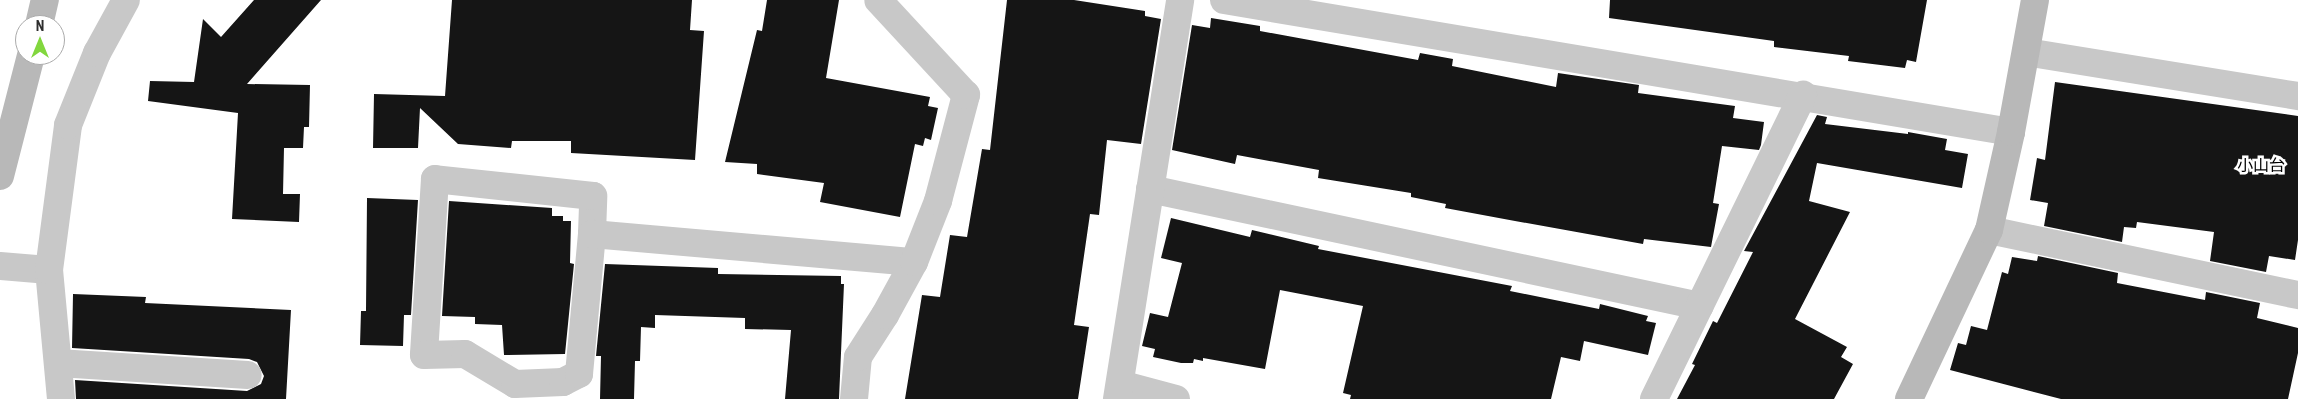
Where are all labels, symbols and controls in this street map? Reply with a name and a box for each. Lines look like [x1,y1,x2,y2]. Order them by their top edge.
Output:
north arrow [15,15,65,65]
text: N [36,18,44,34]
district label: 小山台 [2237,156,2285,176]

